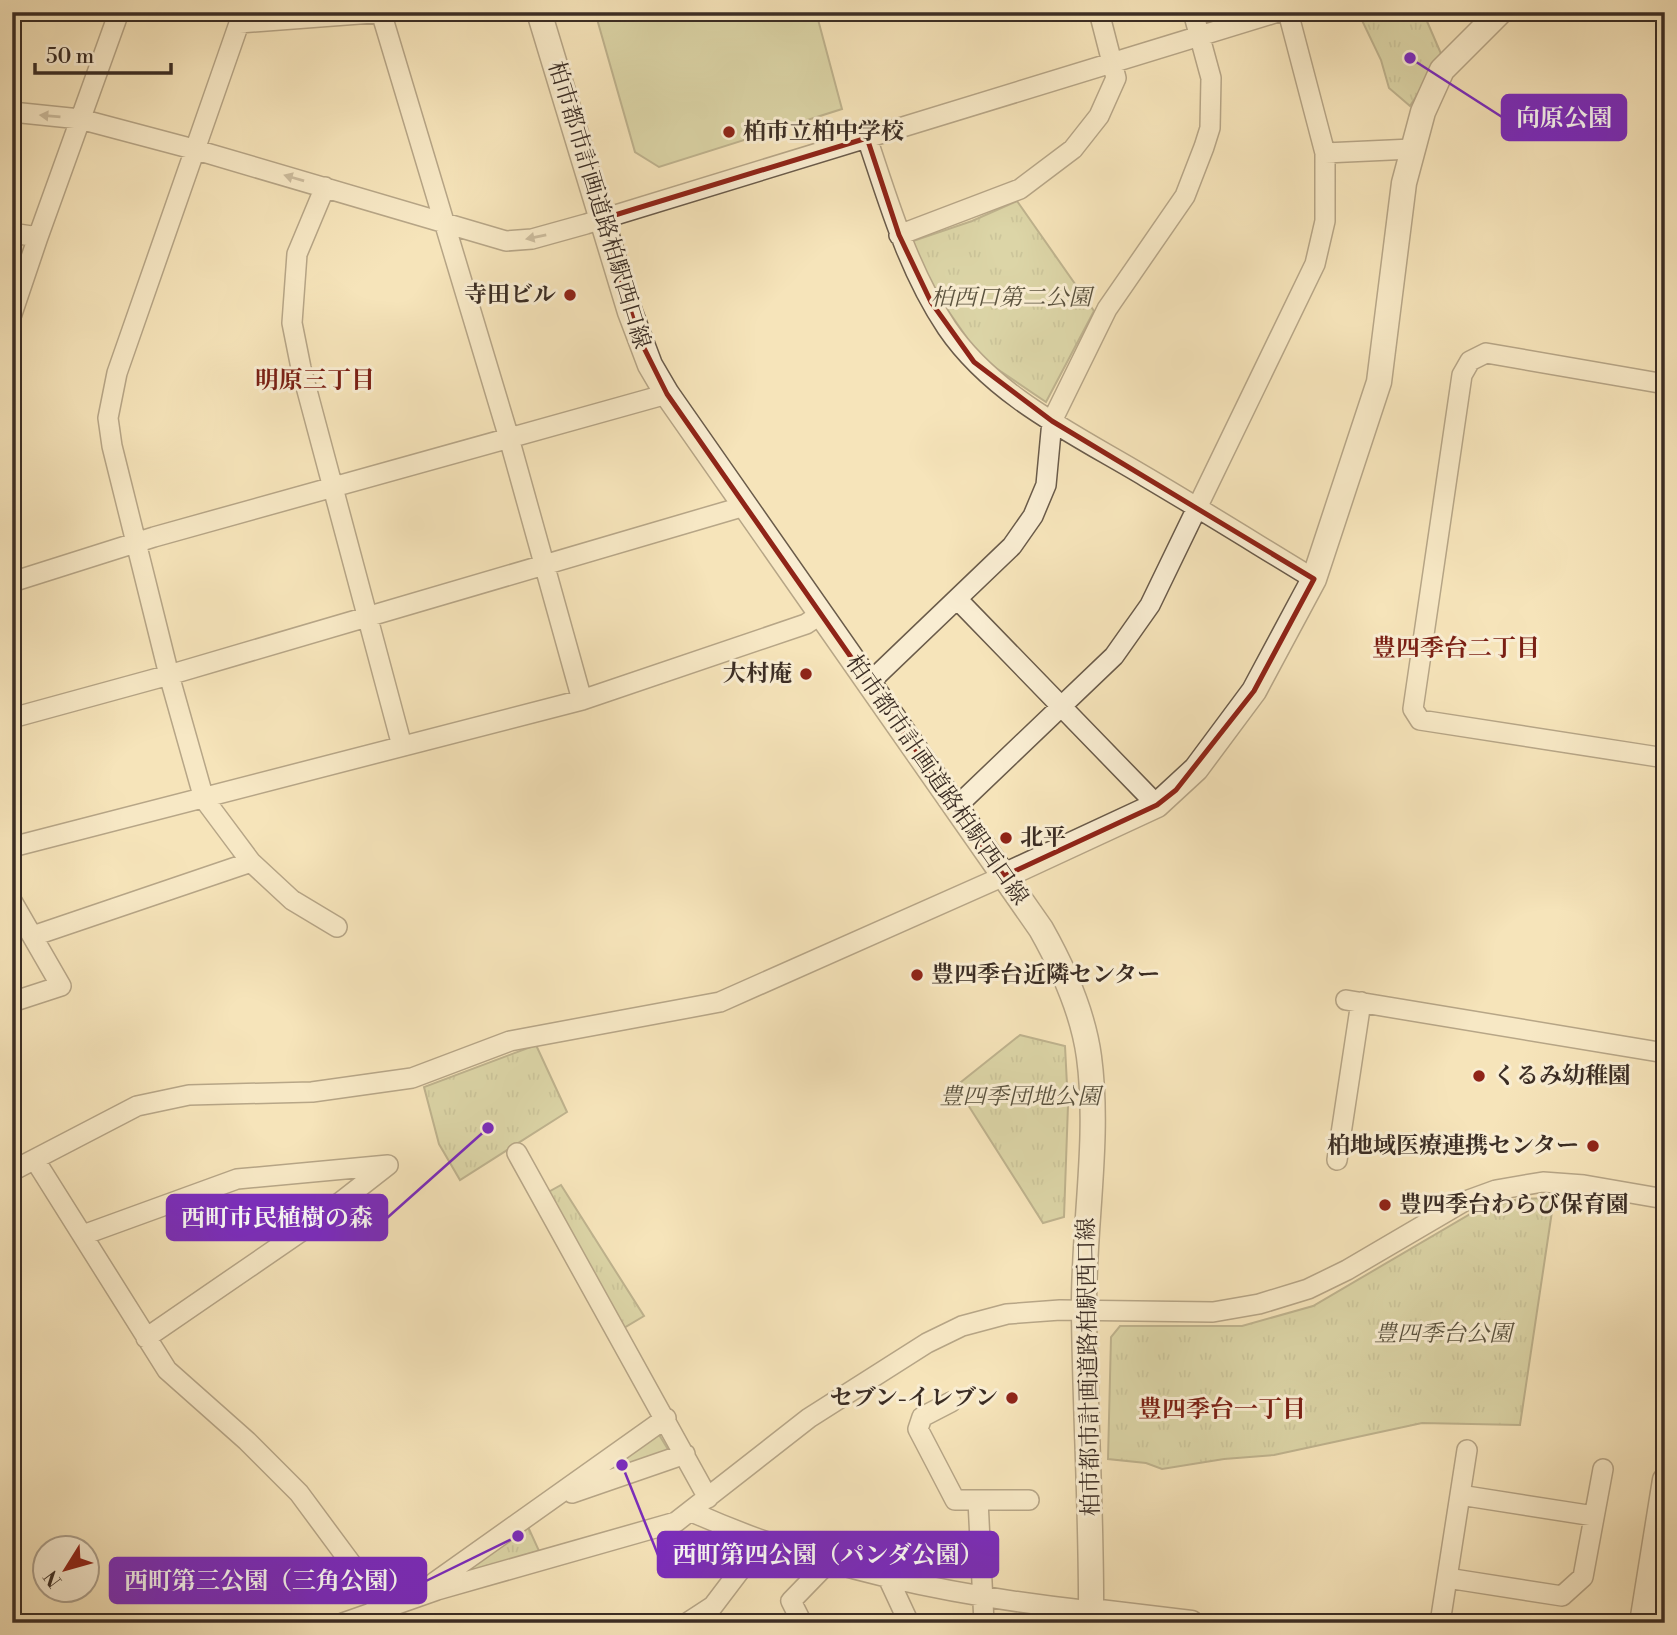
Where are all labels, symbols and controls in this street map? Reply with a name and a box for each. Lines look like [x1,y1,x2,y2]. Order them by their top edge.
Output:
scale bar [35,32,172,76]
text: 50 m [46,44,94,70]
street label: 柏市都市計画道路柏駅西口線 [542,58,656,352]
callout: 向原公園 [1502,95,1626,140]
text: 向原公園 [1516,104,1612,134]
one-way arrow [39,110,61,121]
place label: 柏市立柏中学校 [743,118,904,146]
marker: 柏市立柏中学校 [721,124,737,140]
one-way arrow [283,173,304,183]
one-way arrow [525,232,547,243]
place label: 寺田ビル [464,281,556,309]
park label: 柏西口第二公園 [931,284,1096,312]
marker: 寺田ビル [562,287,578,303]
district label: 明原三丁目 [255,366,375,396]
district label: 豊四季台二丁目 [1372,634,1540,664]
street label: 柏市都市計画道路柏駅西口線 [840,650,1034,910]
place label: 大村庵 [723,660,792,688]
marker: 大村庵 [798,666,814,682]
place label: 北平 [1020,824,1066,852]
marker: 北平 [998,830,1014,846]
place label: 豊四季台近隣センター [931,961,1160,989]
marker: 豊四季台近隣センター [909,967,925,983]
place label: くるみ幼稚園 [1493,1062,1631,1090]
marker: くるみ幼稚園 [1471,1068,1487,1084]
park label: 豊四季団地公園 [940,1083,1105,1111]
place label: 柏地域医療連携センター [1327,1132,1579,1160]
marker: 柏地域医療連携センター [1585,1138,1601,1154]
place label: 豊四季台わらび保育園 [1399,1191,1629,1219]
callout: 西町市民植樹の森 [167,1195,387,1240]
marker: 豊四季台わらび保育園 [1377,1197,1393,1213]
text: 西町市民植樹の森 [181,1204,373,1234]
street label: 柏市都市計画道路柏駅西口線 [1072,1217,1106,1517]
park label: 豊四季台公園 [1374,1320,1516,1348]
place label: セブン-イレブン [830,1384,998,1412]
marker: セブン-イレブン [1004,1390,1020,1406]
district label: 豊四季台一丁目 [1138,1395,1306,1425]
callout: 西町第四公園（パンダ公園） [658,1532,998,1577]
north arrow [32,1534,102,1604]
text: 西町第四公園（パンダ公園） [672,1541,984,1571]
callout: 西町第三公園（三角公園） [110,1558,426,1603]
text: N [39,1565,67,1592]
text: 西町第三公園（三角公園） [124,1567,412,1597]

